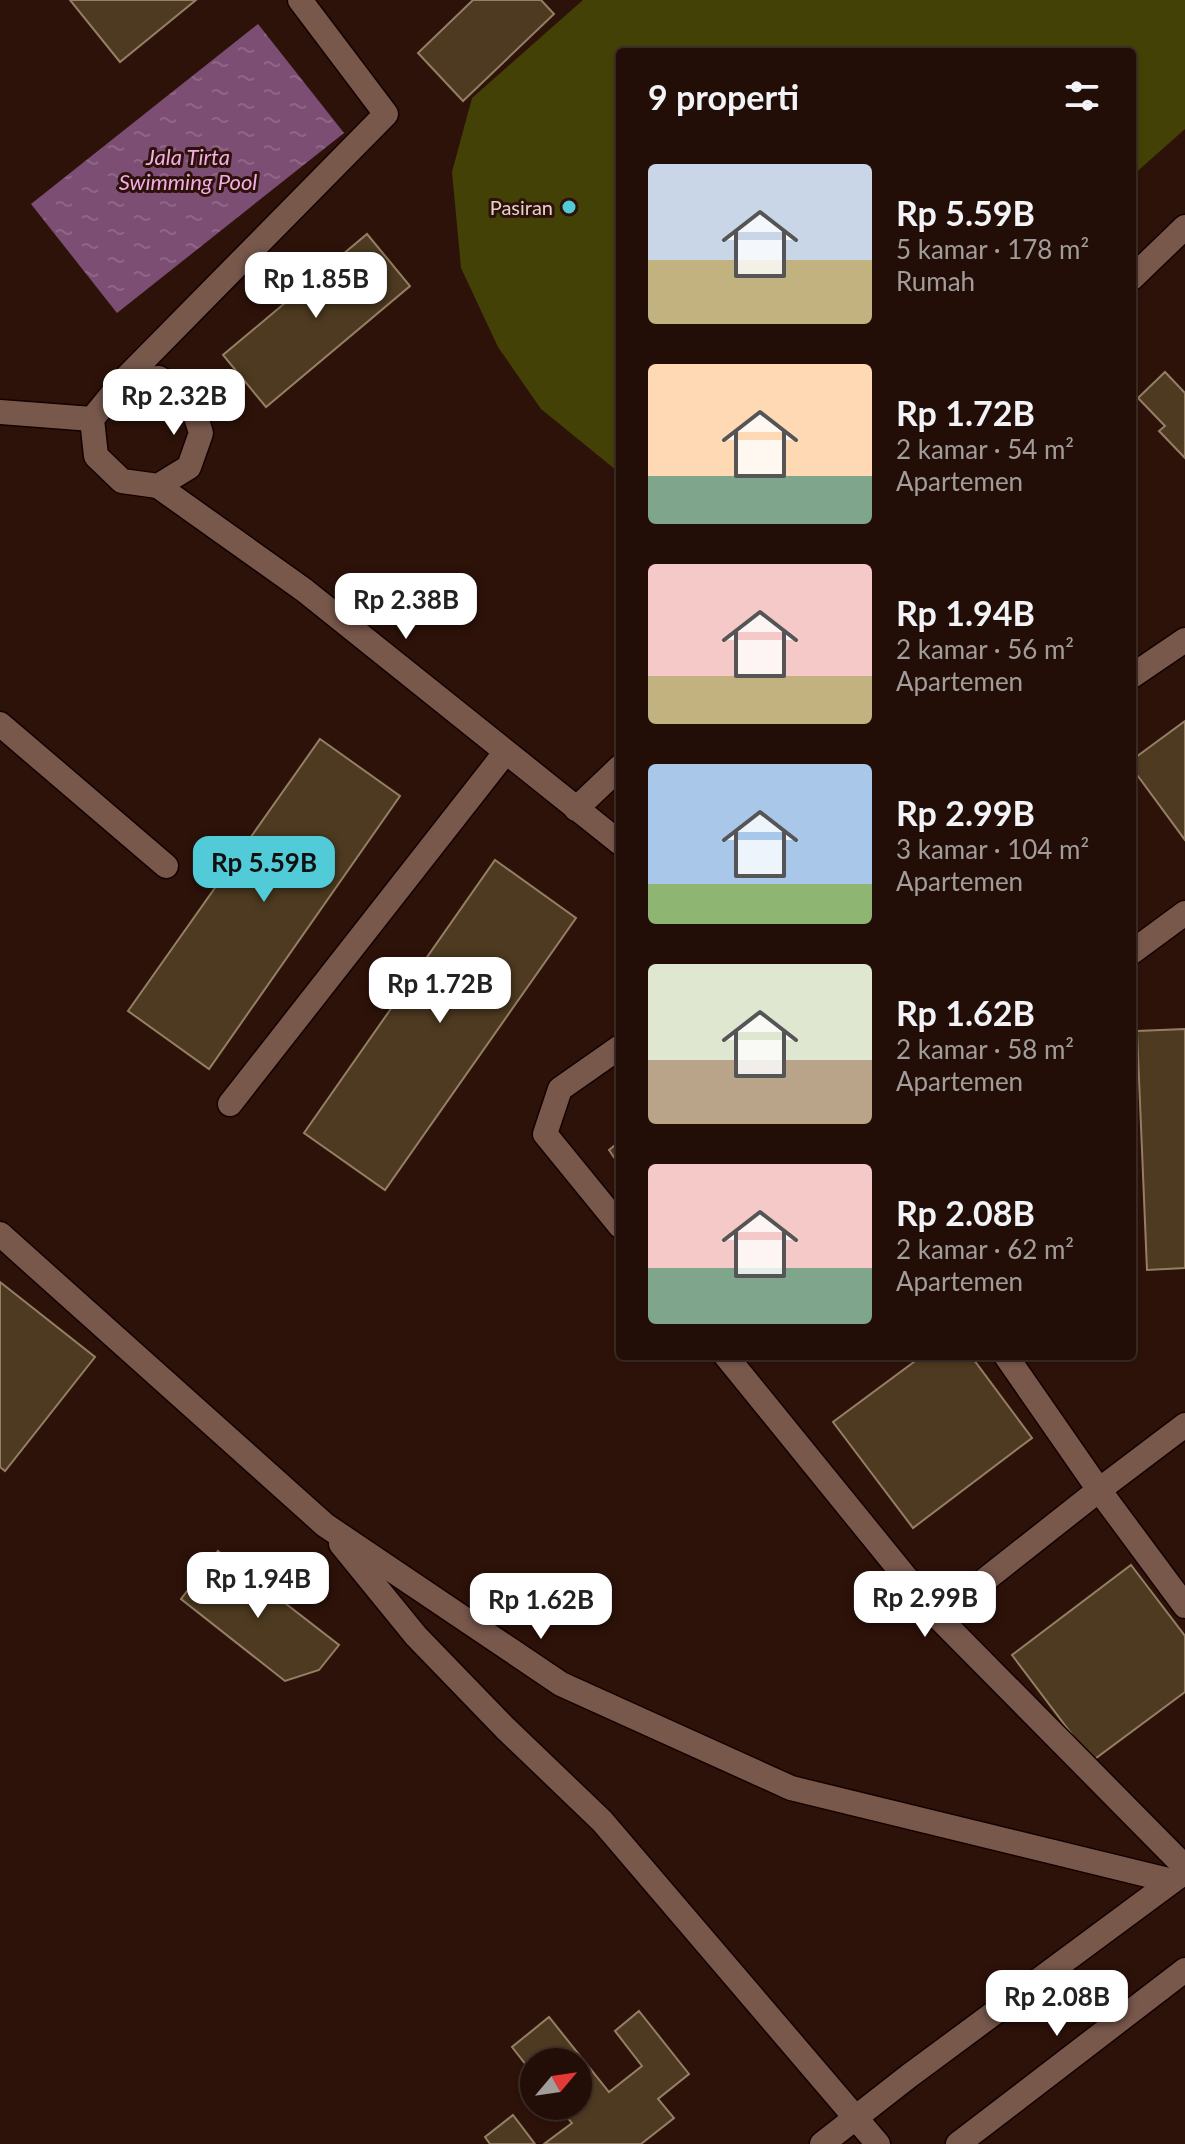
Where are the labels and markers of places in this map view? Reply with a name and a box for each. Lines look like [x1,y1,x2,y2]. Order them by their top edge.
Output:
place label: Pasiran [490,195,553,219]
marker: Pasiran [560,198,578,216]
pin: Rp 1.85B [233,252,399,320]
pin: Rp 2.32B [91,369,257,437]
pin: Rp 2.38B [323,573,489,641]
pin: Rp 5.59B [181,836,347,904]
pin: Rp 1.72B [357,957,523,1025]
pin: Rp 1.94B [175,1552,341,1620]
pin: Rp 2.99B [842,1571,1008,1639]
pin: Rp 1.62B [458,1573,624,1641]
pin: Rp 2.08B [974,1970,1140,2038]

